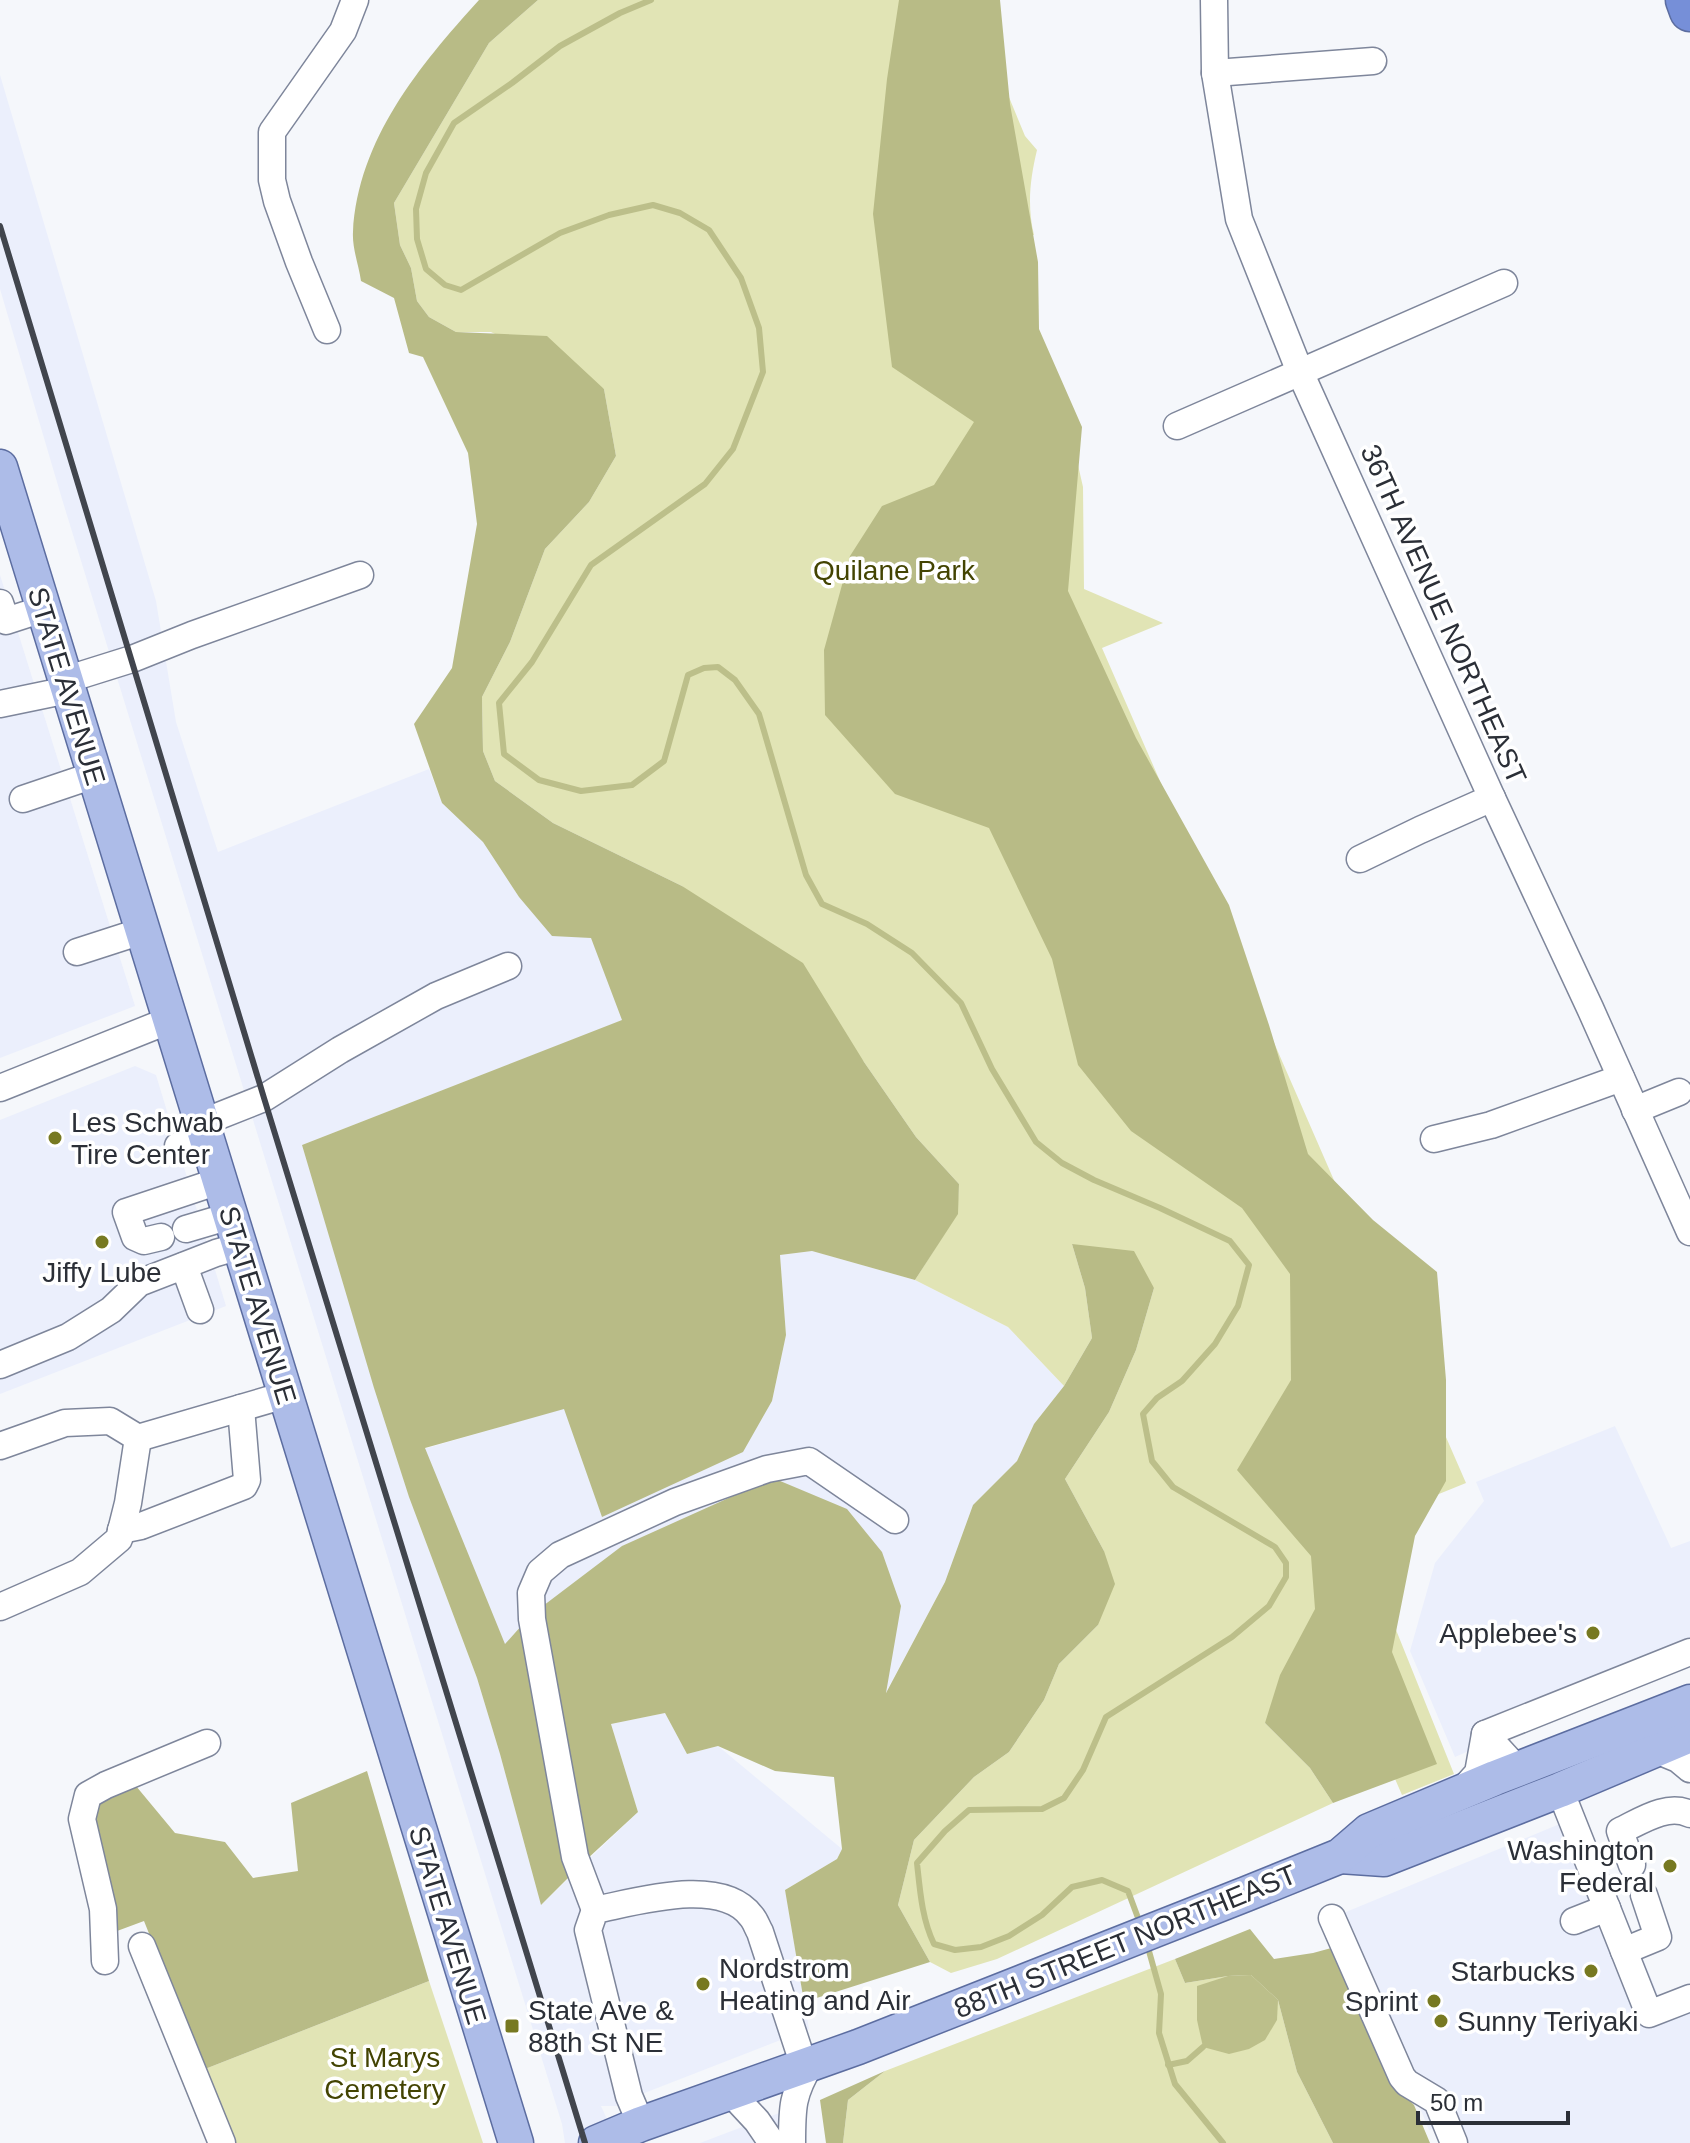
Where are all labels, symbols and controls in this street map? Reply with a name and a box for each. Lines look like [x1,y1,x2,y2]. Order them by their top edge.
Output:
street label: 36TH AVENUE NORTHEAST [1355,440,1532,788]
park label: Quilane Park [813,555,976,586]
street label: STATE AVENUE [22,583,111,789]
place label: Les Schwab Tire Center [71,1107,224,1170]
marker: Les Schwab Tire Center [46,1129,64,1147]
street label: STATE AVENUE [213,1202,302,1408]
marker: Jiffy Lube [93,1233,111,1251]
place label: Jiffy Lube [42,1257,162,1288]
place label: Applebee's [1439,1618,1577,1649]
marker: Applebee's [1584,1624,1602,1642]
street label: STATE AVENUE [403,1822,492,2028]
place label: Washington Federal [1507,1835,1654,1898]
marker: Washington Federal [1661,1857,1679,1875]
street label: 88TH STREET NORTHEAST [950,1859,1301,2024]
place label: Nordstrom Heating and Air [719,1953,910,2016]
place label: Starbucks [1451,1956,1575,1987]
marker: Starbucks [1582,1962,1600,1980]
marker: Nordstrom Heating and Air [694,1975,712,1993]
place label: Sprint [1345,1986,1418,2017]
marker: Sprint [1425,1992,1443,2010]
place label: State Ave & 88th St NE [528,1995,674,2058]
place label: Sunny Teriyaki [1457,2006,1639,2037]
marker: Sunny Teriyaki [1432,2012,1450,2030]
marker: State Ave & 88th St NE [503,2017,521,2035]
park label: St Marys Cemetery [324,2042,446,2105]
scale bar [1418,2075,1568,2125]
text: 50 m [1430,2089,1483,2116]

